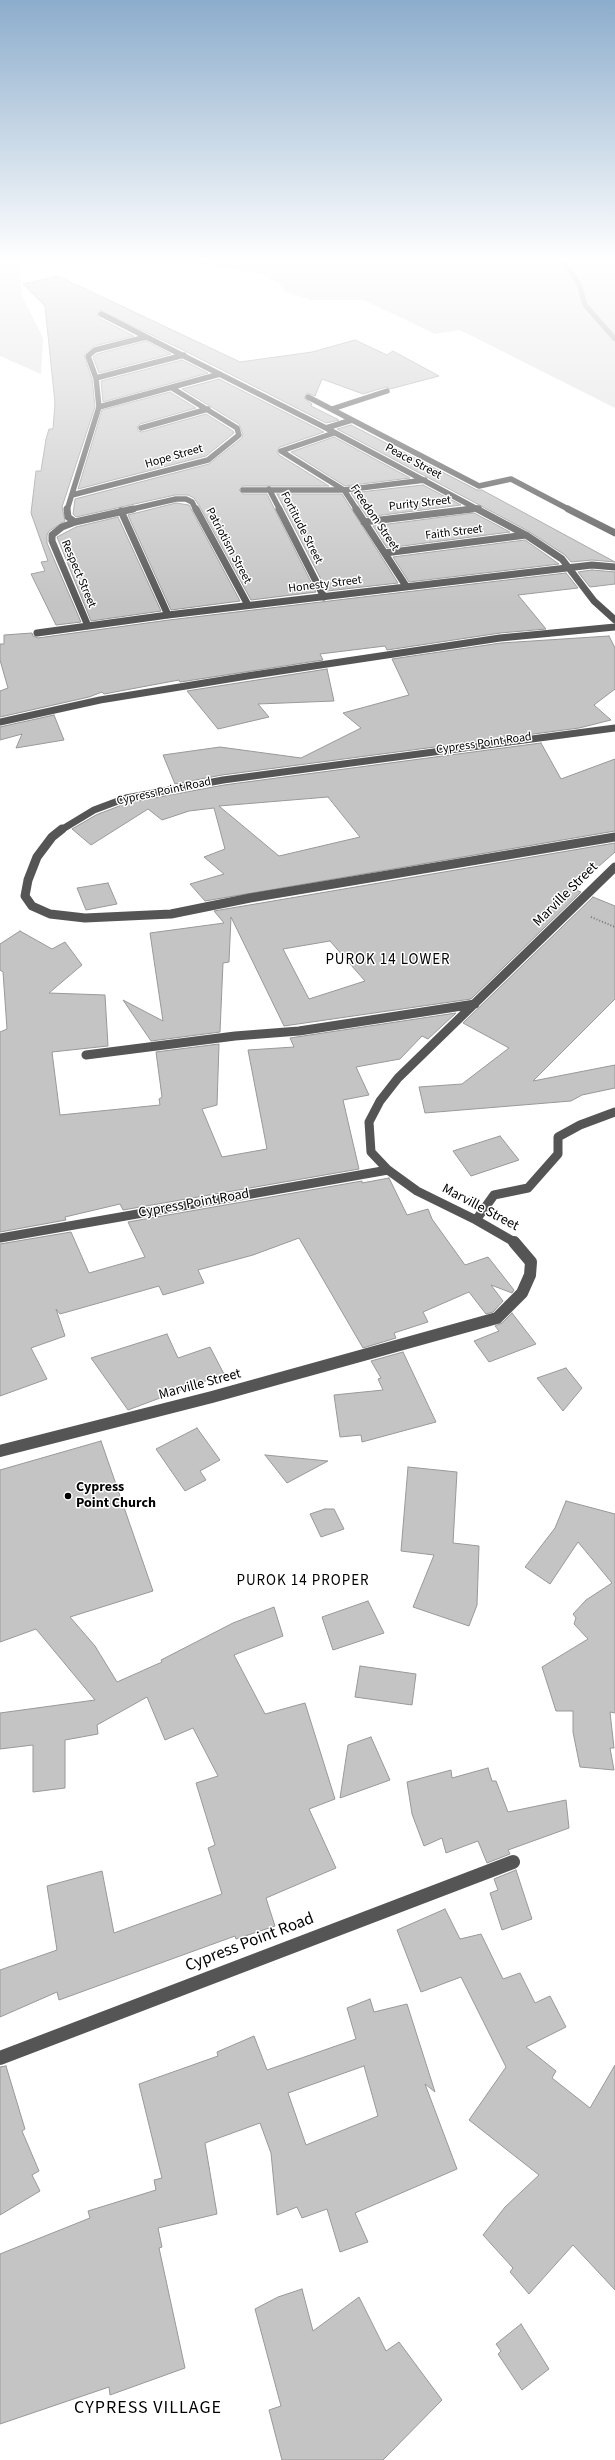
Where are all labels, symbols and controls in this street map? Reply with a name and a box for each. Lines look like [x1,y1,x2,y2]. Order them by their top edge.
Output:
street label: Peace Street [382,441,444,483]
street label: Hope Street [143,442,205,472]
street label: Freedom Street [346,482,402,554]
street label: Fortitude Street [277,489,325,567]
street label: Purity Street [388,494,452,514]
street label: Patriotism Street [202,506,254,586]
street label: Faith Street [425,522,483,544]
street label: Respect Street [57,538,99,610]
street label: Honesty Street [288,573,362,597]
street label: Cypress Point Road [435,730,533,758]
street label: Cypress Point Road [115,775,213,809]
street label: Marville Street [530,859,602,931]
district label: PUROK 14 LOWER [325,952,451,970]
street label: Marville Street [439,1181,521,1235]
street label: Cypress Point Road [137,1186,251,1222]
street label: Marville Street [157,1366,243,1404]
place label: Cypress Point Church [76,1480,156,1512]
marker: Cypress Point Church [63,1491,73,1501]
district label: PUROK 14 PROPER [236,1573,370,1591]
street label: Cypress Point Road [183,1909,317,1977]
district label: CYPRESS VILLAGE [74,2398,222,2420]

